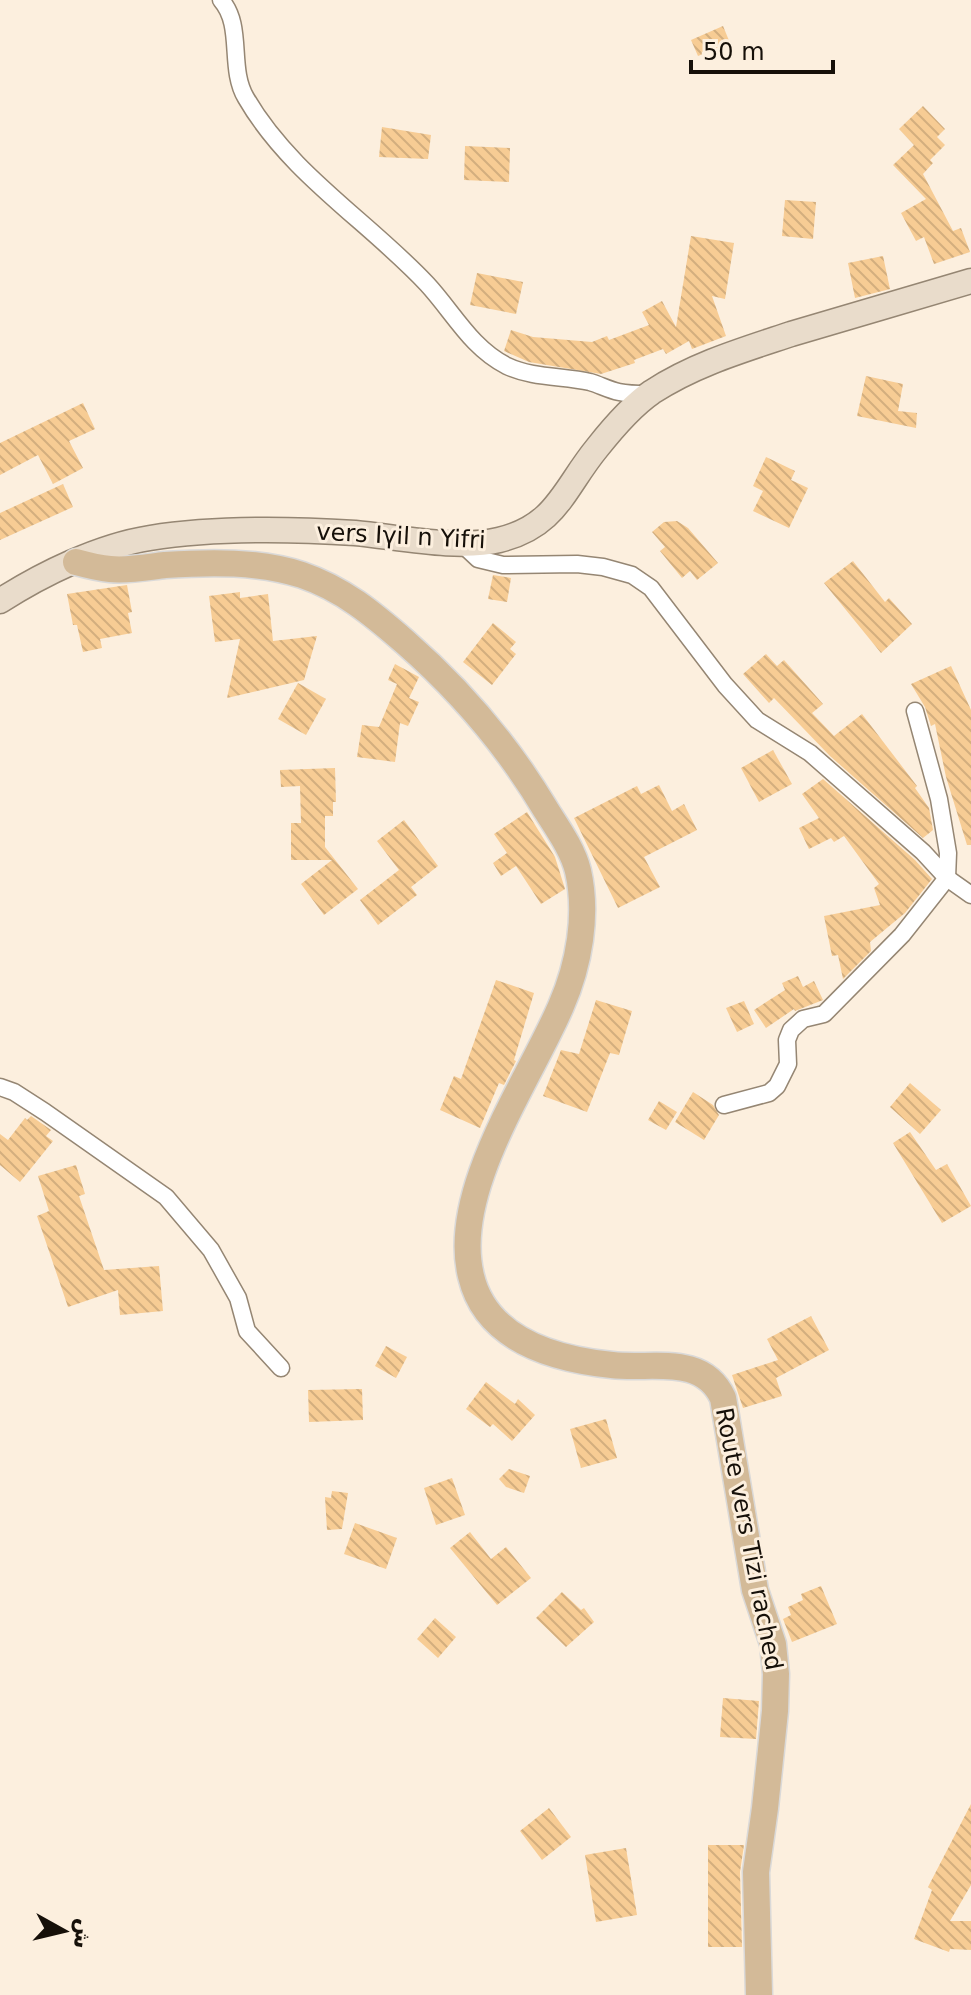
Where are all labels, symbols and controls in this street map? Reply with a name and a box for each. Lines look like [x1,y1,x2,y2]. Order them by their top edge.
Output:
scale bar [691,24,833,74]
text: 50 m [703,38,765,66]
street label: vers Iγil n Yifri [316,518,486,554]
street label: Route vers Tizi rached [710,1405,788,1673]
north arrow [24,1891,104,1971]
text: ش [69,1917,98,1950]

